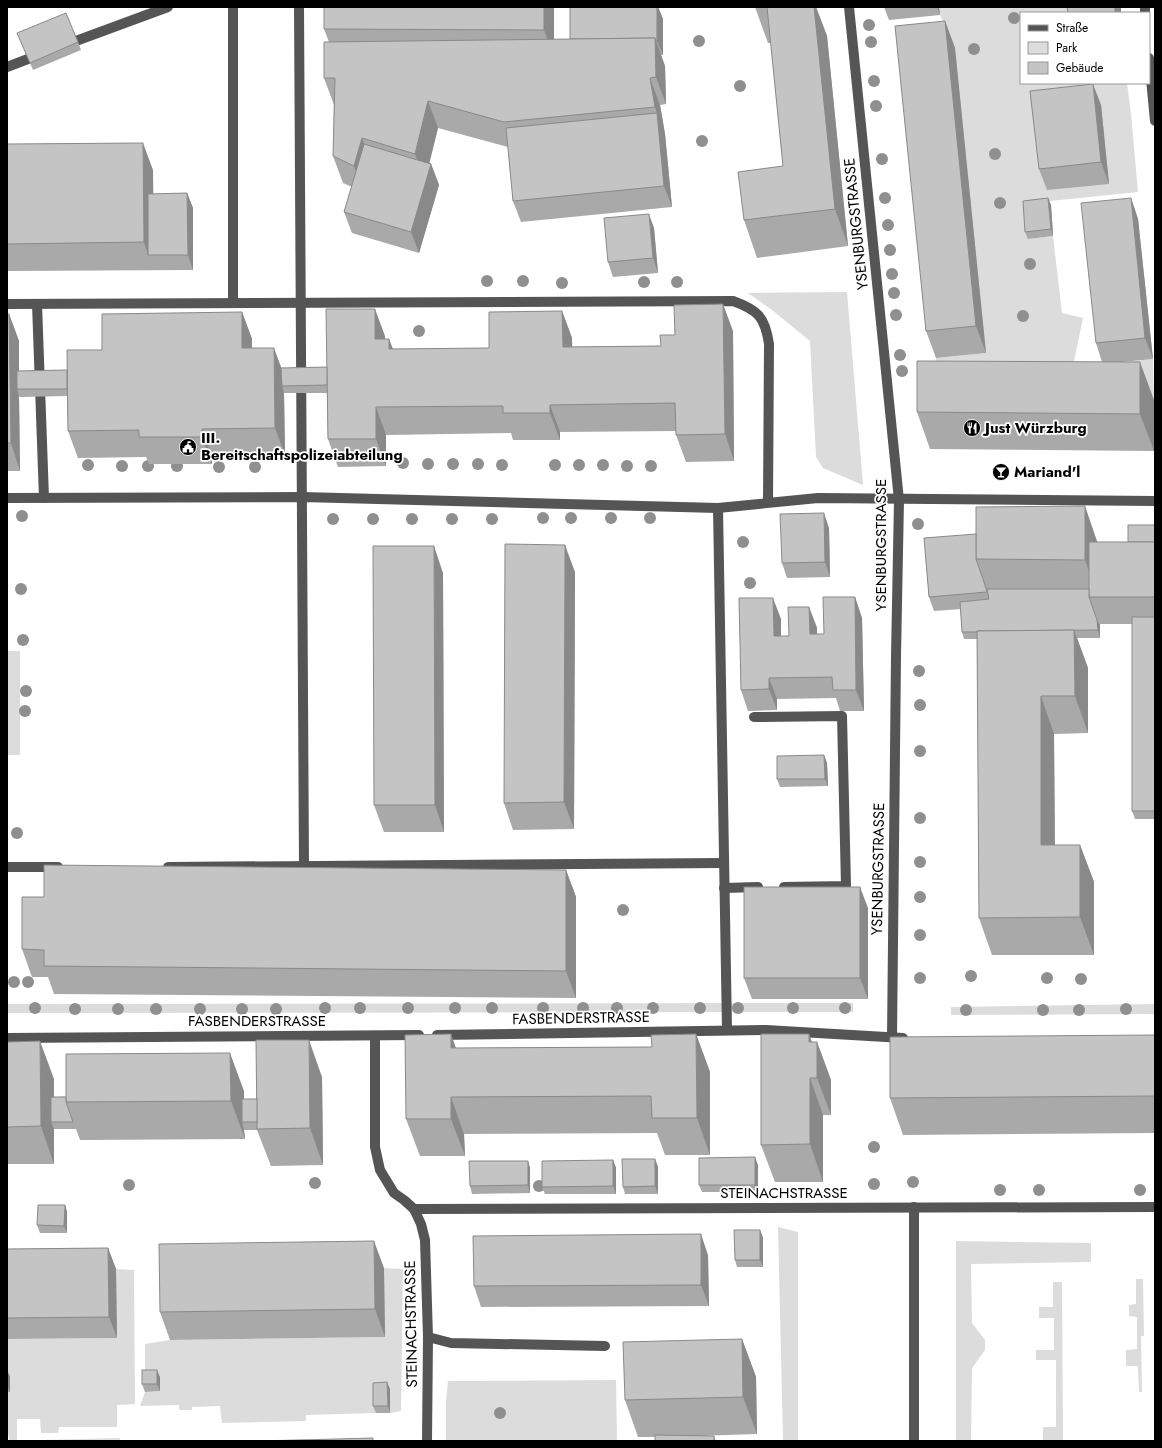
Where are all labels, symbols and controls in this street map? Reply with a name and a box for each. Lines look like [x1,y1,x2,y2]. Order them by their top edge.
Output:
legend [1020,12,1150,84]
text: Straße [1056,19,1088,37]
text: Park [1056,39,1078,57]
text: Gebäude [1056,59,1103,77]
street label: YSENBURGSTRASSE [838,157,874,291]
place label: Just Würzburg [982,417,1087,439]
restaurant icon: Just Würzburg [962,418,982,438]
place label: III. Bereitschaftspolizeiabteilung [201,427,403,466]
public building icon: III. Bereitschaftspolizeiabteilung [178,437,198,457]
place label: Mariand'l [1014,461,1080,483]
bar icon: Mariand'l [991,462,1011,482]
street label: YSENBURGSTRASSE [870,479,892,611]
street label: YSENBURGSTRASSE [866,803,890,935]
street label: FASBENDERSTRASSE [512,1006,650,1030]
street label: FASBENDERSTRASSE [188,1010,326,1032]
street label: STEINACHSTRASSE [720,1182,848,1204]
street label: STEINACHSTRASSE [399,1260,423,1388]

